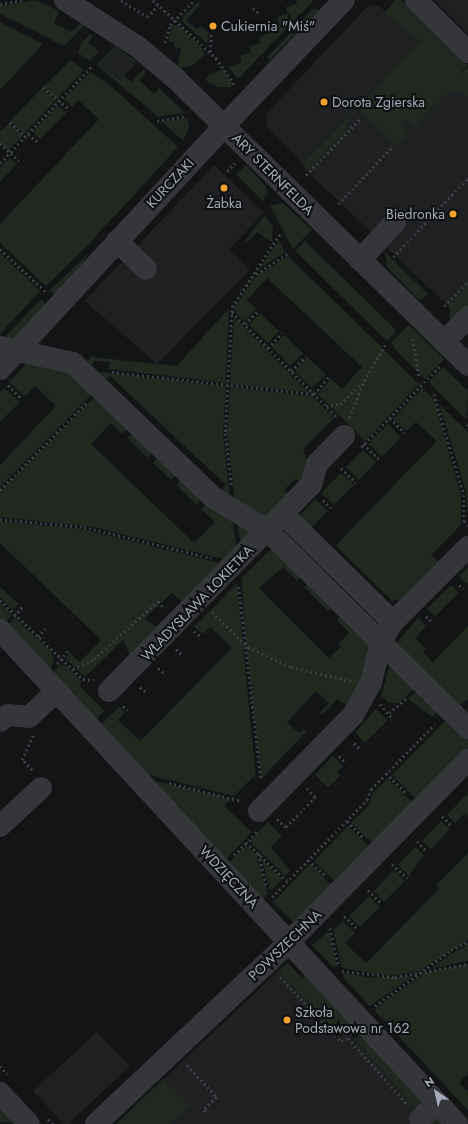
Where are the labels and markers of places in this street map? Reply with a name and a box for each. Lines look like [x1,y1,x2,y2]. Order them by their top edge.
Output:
place label: Cukiernia "Miś" [221,18,315,34]
marker: Cukiernia "Miś" [208,21,218,31]
place label: Dorota Zgierska [332,94,425,110]
marker: Dorota Zgierska [319,97,329,107]
marker: Żabka [219,183,229,193]
place label: Żabka [206,195,242,211]
place label: Biedronka [386,206,445,222]
marker: Biedronka [448,209,458,219]
place label: Szkoła Podstawowa nr 162 [295,1004,409,1036]
marker: Szkoła Podstawowa nr 162 [282,1015,292,1025]

